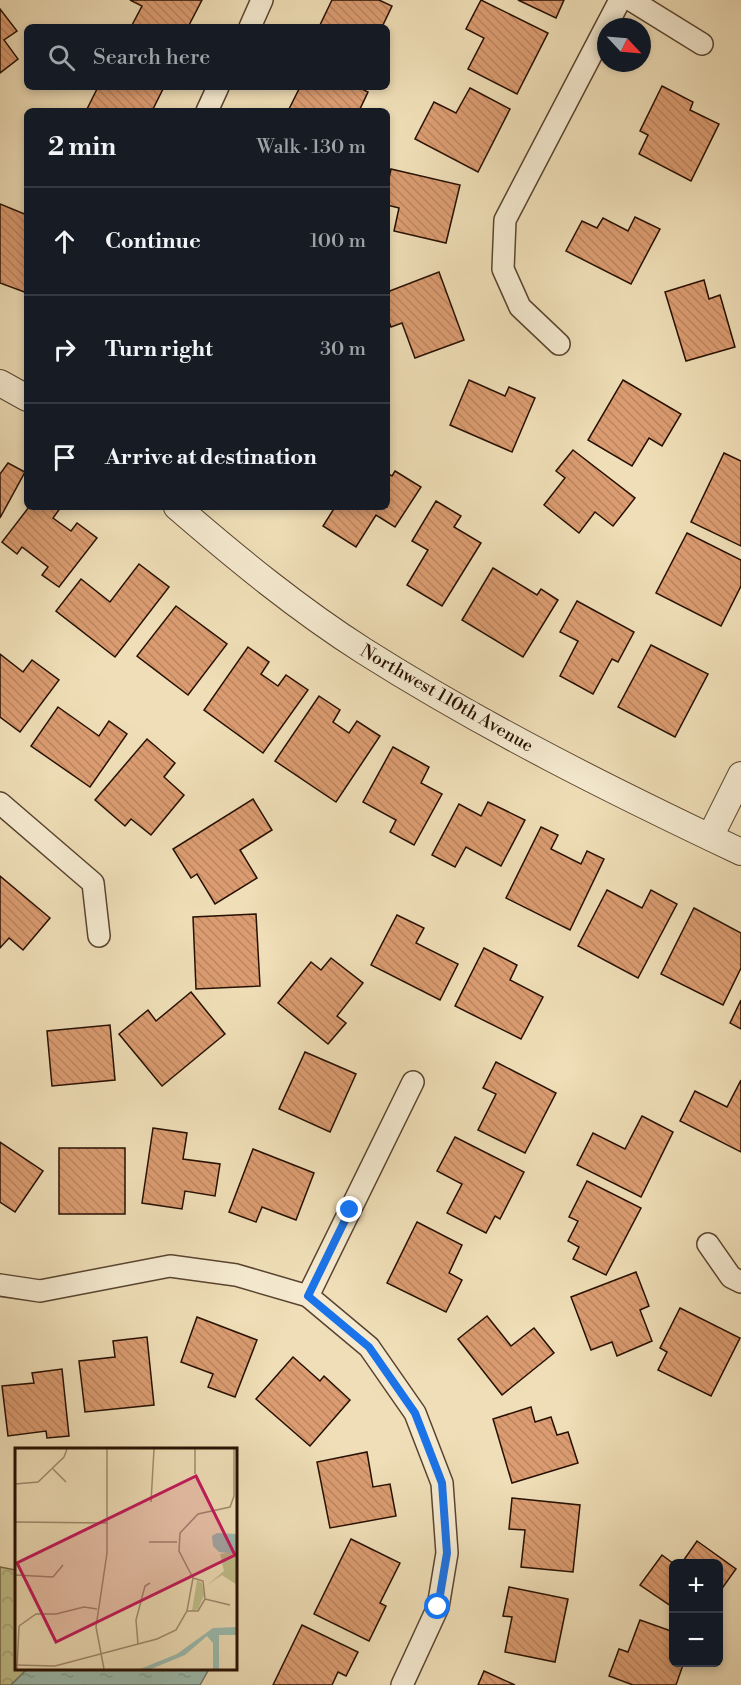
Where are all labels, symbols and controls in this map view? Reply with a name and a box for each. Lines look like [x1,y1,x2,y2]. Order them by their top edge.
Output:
north arrow [597,18,651,72]
search box [24,24,390,90]
icon: search [45,41,78,74]
text: Search here [93,44,210,71]
text: 2 min [48,131,116,163]
text: Walk · 130 m [257,135,366,160]
icon: ahead [48,225,81,258]
text: Continue [105,228,201,255]
text: 100 m [310,229,366,254]
icon: right [48,333,81,366]
text: Turn right [105,336,213,363]
text: 30 m [320,337,366,362]
icon: arrive [48,441,81,474]
text: Arrive at destination [105,444,317,471]
street label: Northwest 110th Avenue [356,639,537,757]
route end [336,1196,362,1222]
inset map [15,1448,237,1670]
map controls [669,1559,723,1667]
button: + [669,1559,723,1613]
route start [424,1593,450,1619]
button: − [669,1613,723,1667]

